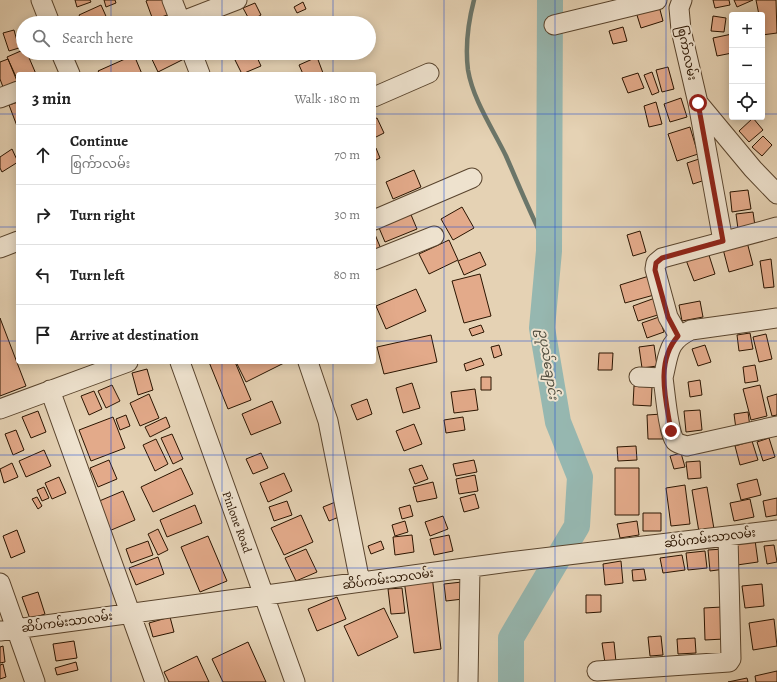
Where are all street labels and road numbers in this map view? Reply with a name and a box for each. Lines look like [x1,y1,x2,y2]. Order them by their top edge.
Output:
street label: စြက်ာလမ်း [671,24,702,82]
street label: Pinlone Road [218,489,256,556]
street label: ဆိပ်ကမ်းသာလမ်း [663,523,757,552]
street label: ဆိပ်ကမ်းသာလမ်း [341,564,435,593]
street label: ဆိပ်ကမ်းသာလမ်း [20,607,114,636]

